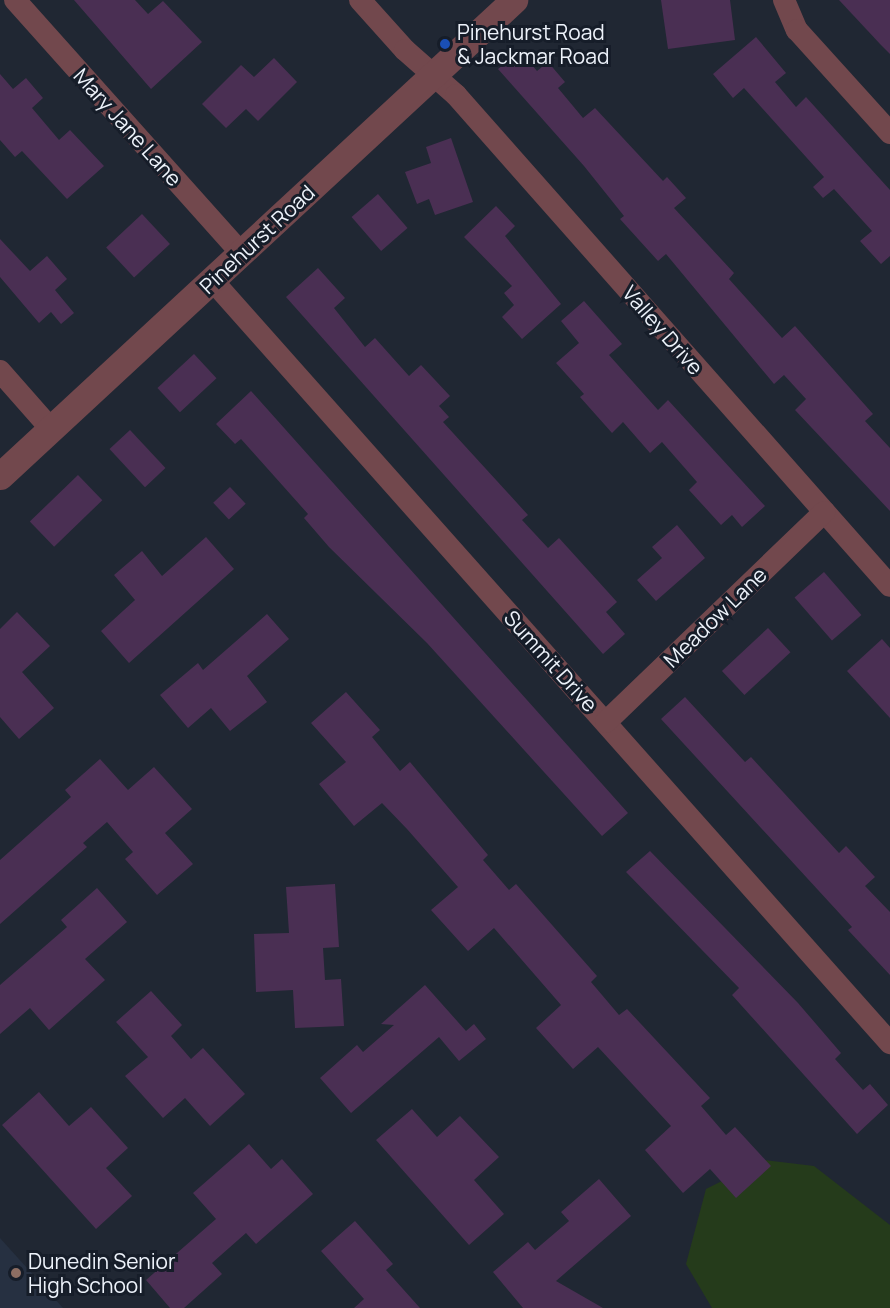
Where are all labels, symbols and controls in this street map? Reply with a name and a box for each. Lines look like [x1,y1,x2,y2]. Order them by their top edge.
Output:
place label: Pinehurst Road & Jackmar Road [457,19,609,69]
marker: Pinehurst Road & Jackmar Road [438,37,452,51]
street label: Mary Jane Lane [69,63,187,191]
street label: Pinehurst Road [194,179,320,299]
street label: Valley Drive [618,280,708,380]
street label: Meadow Lane [658,562,772,672]
street label: Summit Drive [499,605,603,717]
place label: Dunedin Senior High School [28,1248,176,1298]
marker: Dunedin Senior High School [9,1266,23,1280]

